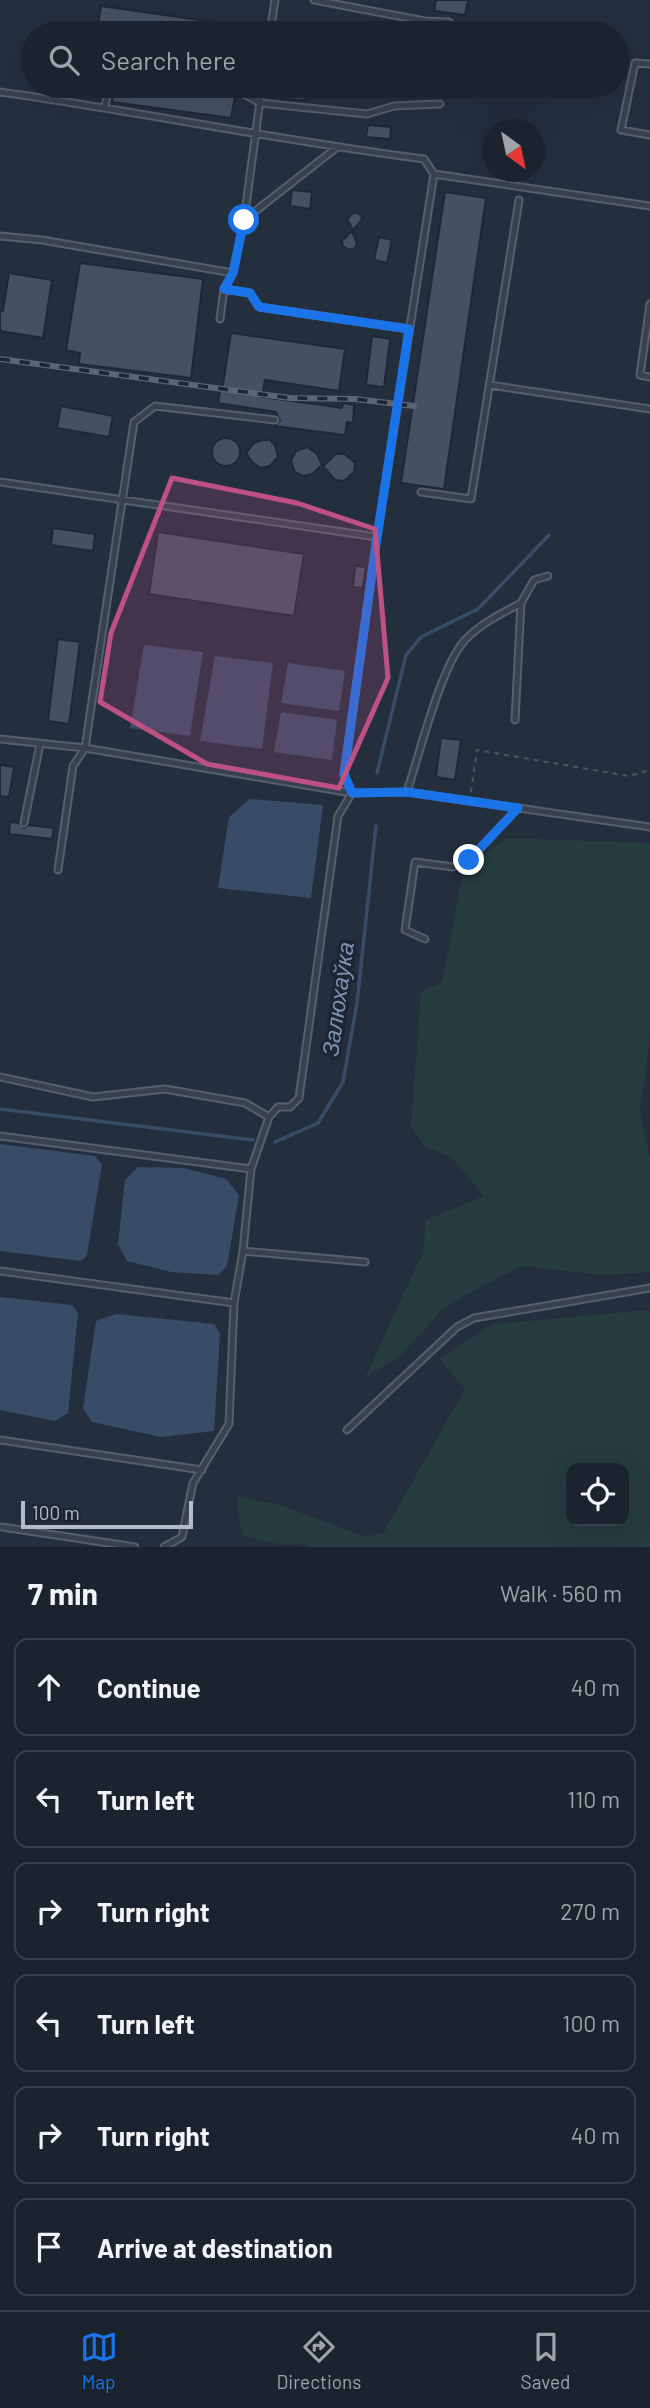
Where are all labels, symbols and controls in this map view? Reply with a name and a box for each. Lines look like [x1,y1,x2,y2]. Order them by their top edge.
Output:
search box [21,21,629,98]
icon: search [45,41,83,79]
text: Search here [101,44,236,75]
north arrow [482,119,545,182]
route start [228,204,259,235]
route end [453,844,484,875]
water label: Залюхаўка [315,940,359,1058]
map controls [566,1463,629,1526]
button: locate [566,1463,629,1526]
scale bar [21,1498,192,1530]
text: 100 m [32,1501,80,1524]
text: 7 min [28,1575,98,1611]
text: Walk · 560 m [500,1579,622,1607]
icon: ahead [30,1668,68,1706]
text: Continue [97,1672,201,1703]
text: 40 m [571,1673,620,1701]
icon: left [30,1780,68,1818]
text: Turn left [97,1784,195,1815]
text: 110 m [567,1785,620,1813]
icon: right [30,1892,68,1930]
text: Turn right [97,1896,210,1927]
text: 270 m [560,1897,620,1925]
icon: left [30,2004,68,2042]
text: Turn left [97,2008,195,2039]
text: 100 m [562,2009,620,2037]
icon: right [30,2116,68,2154]
text: Turn right [97,2120,210,2151]
text: 40 m [571,2121,620,2149]
icon: arrive [30,2228,68,2266]
text: Arrive at destination [97,2232,333,2263]
tab: Map [80,2328,118,2393]
tab: Directions [277,2328,362,2393]
tab: Saved [521,2328,570,2393]

